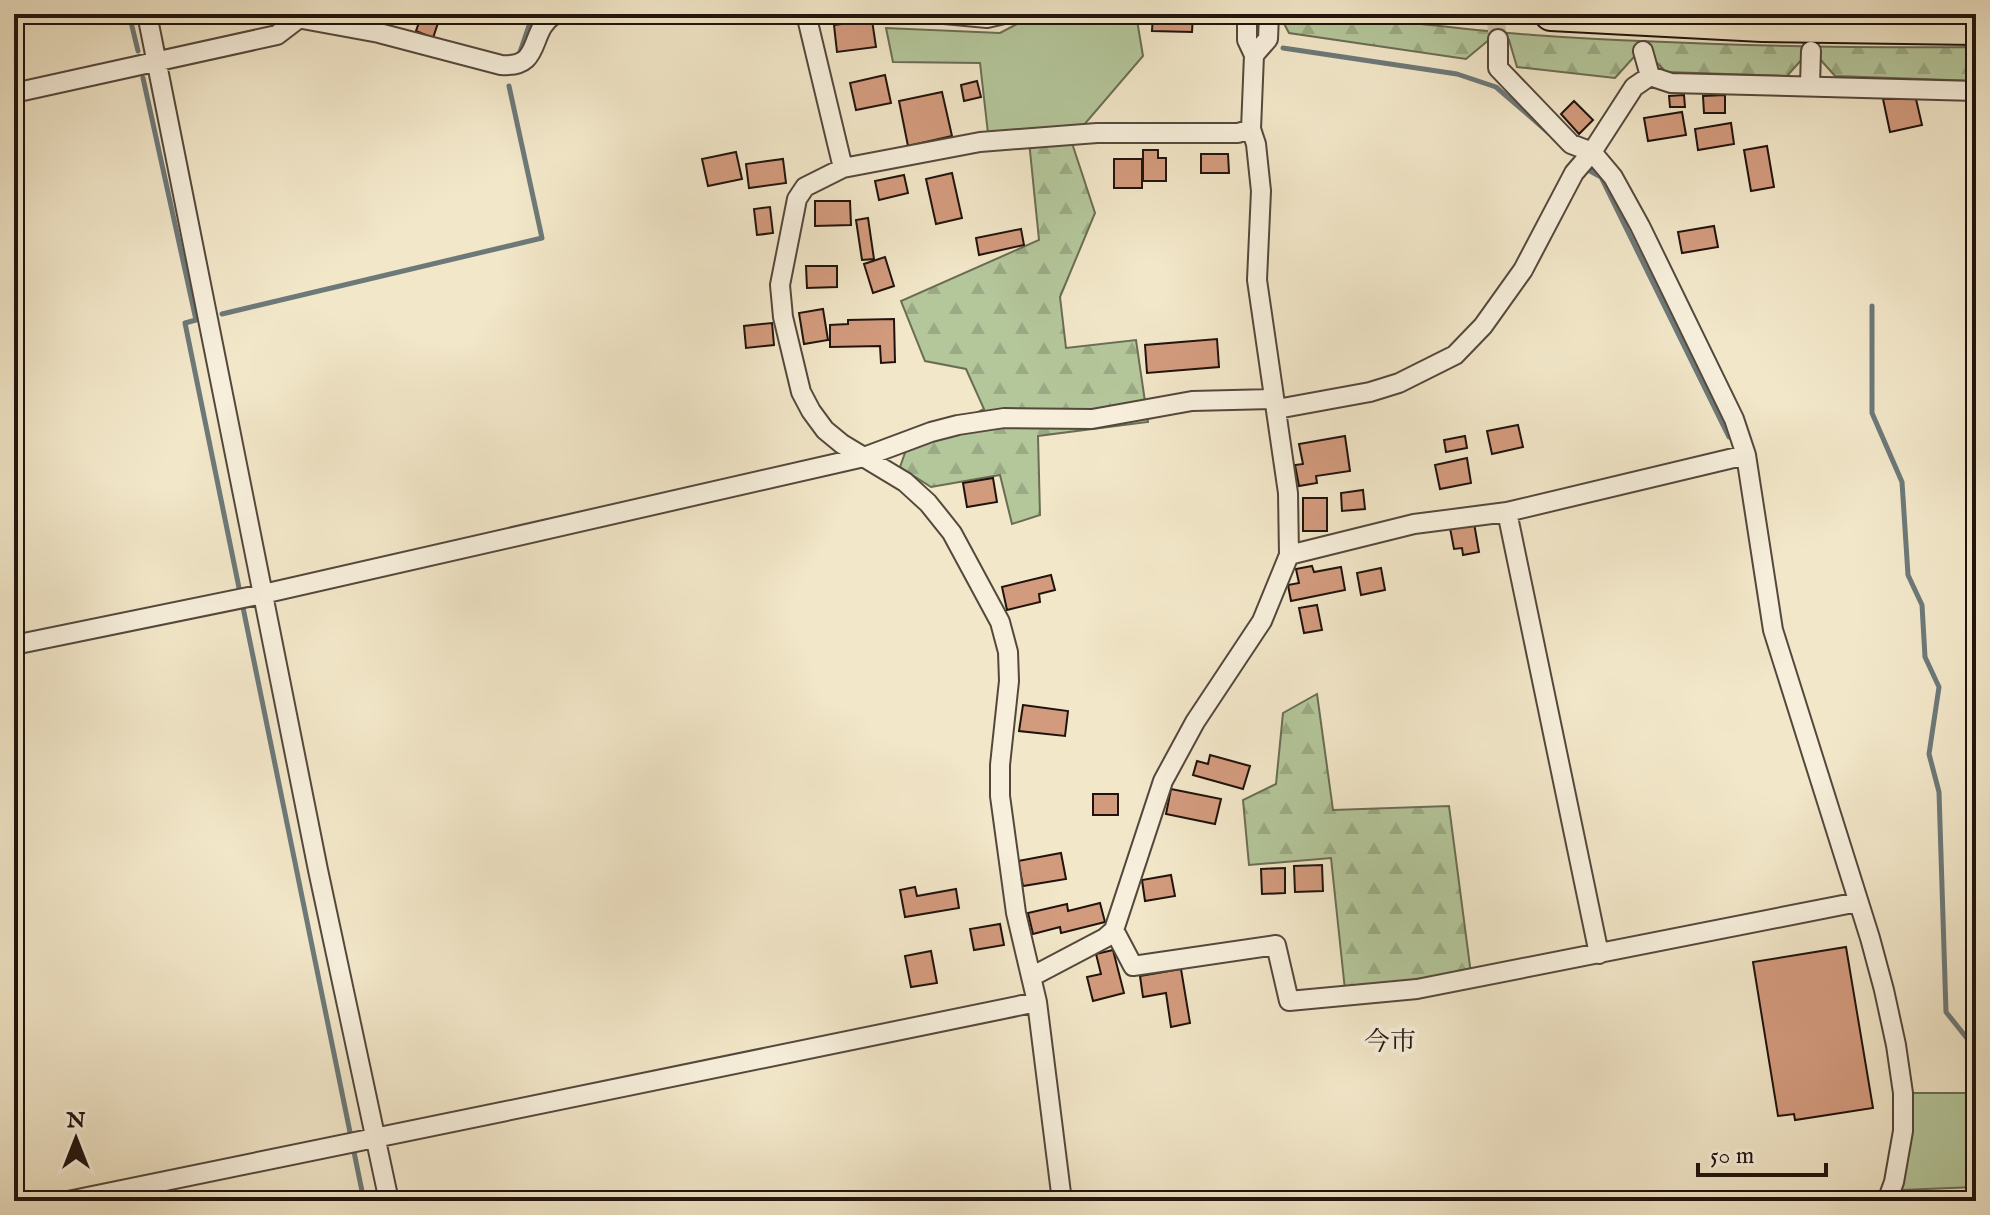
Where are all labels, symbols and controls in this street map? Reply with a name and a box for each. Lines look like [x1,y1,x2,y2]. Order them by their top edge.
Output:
district label: 今市 [1364,1026,1416,1059]
north arrow [36,1099,116,1179]
text: N [65,1107,86,1135]
scale bar [1698,1127,1826,1177]
text: 50 m [1710,1141,1754,1172]

